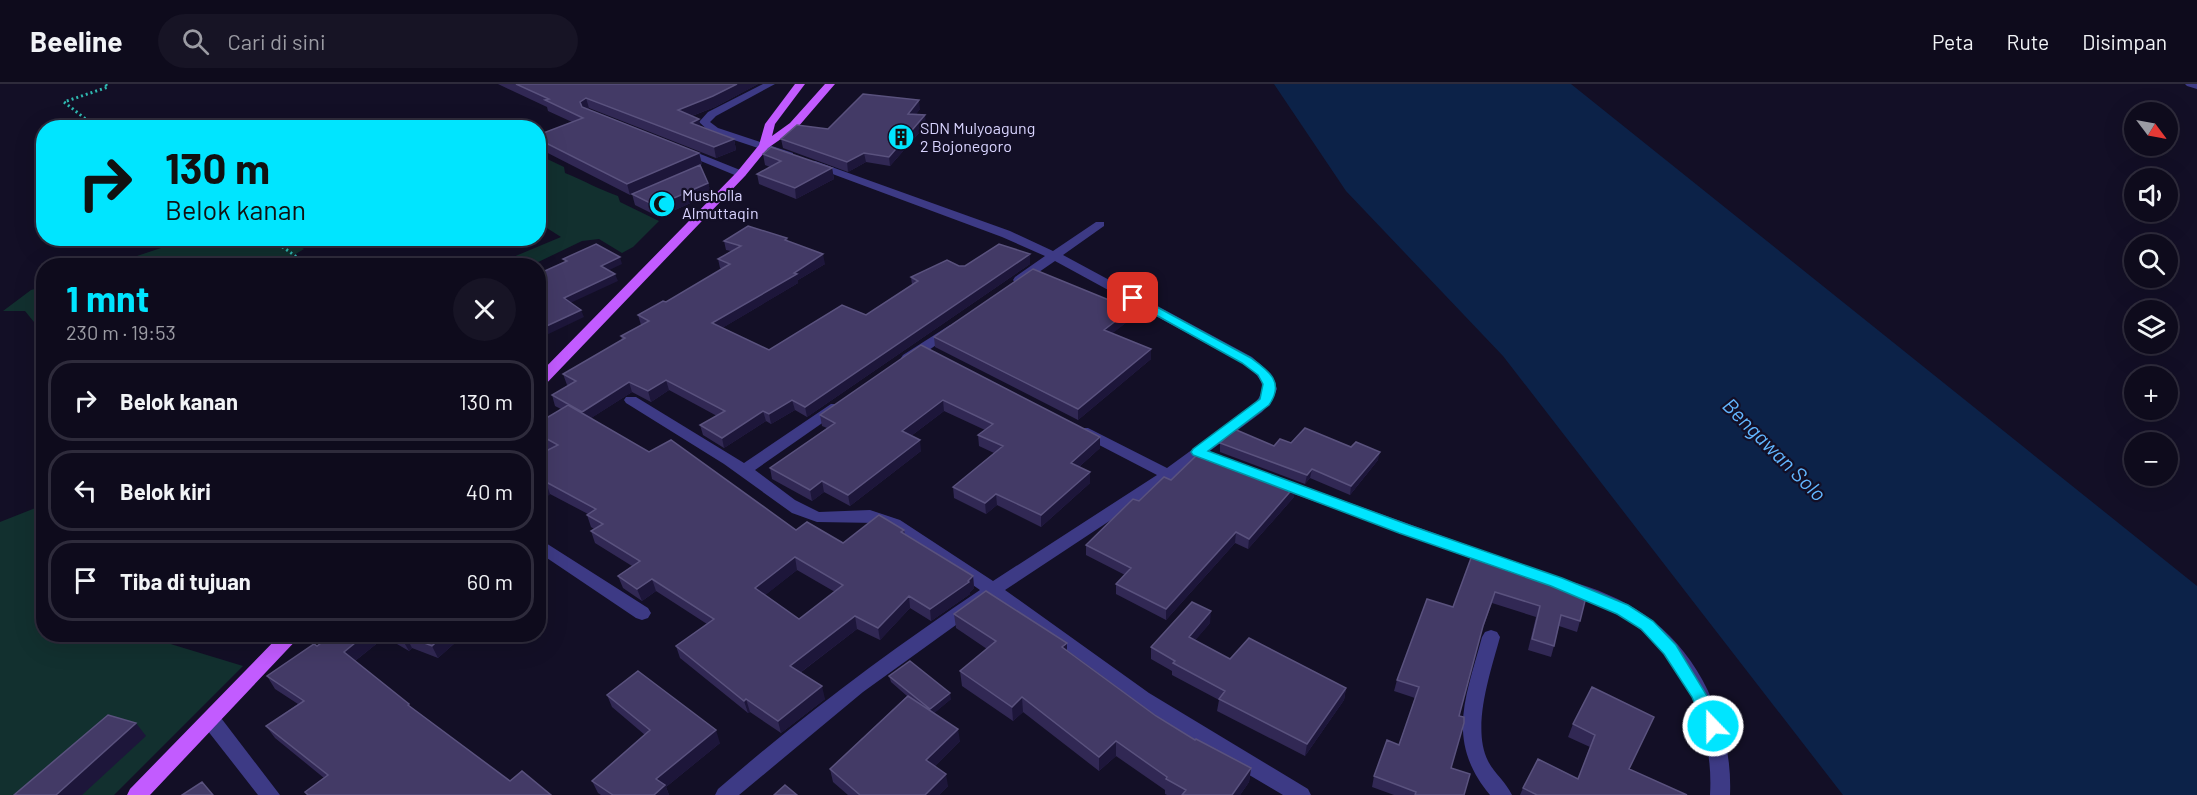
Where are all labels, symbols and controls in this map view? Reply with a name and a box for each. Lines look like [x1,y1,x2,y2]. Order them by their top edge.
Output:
search box [158,14,578,68]
text: Beeline [30,24,122,58]
icon: search [179,25,212,58]
text: Cari di sini [227,28,326,54]
text: Peta [1932,29,1974,54]
text: Rute [2007,29,2049,54]
text: Disimpan [2082,29,2167,54]
north arrow [2124,102,2178,156]
map controls [2124,102,2178,486]
place label: SDN Mulyoagung 2 Bojonegoro [920,118,1035,155]
building icon: SDN Mulyoagung 2 Bojonegoro [886,122,916,152]
text: 130 m [165,142,270,192]
icon: right [66,144,144,222]
button: sound [2124,168,2178,222]
place label: Musholla Almuttaqin [682,185,759,222]
mosque icon: Musholla Almuttaqin [647,189,677,219]
text: Belok kanan [165,193,306,225]
button: search [2124,234,2178,288]
pin [1107,272,1158,323]
text: 1 mnt [66,276,149,319]
button: close [453,278,516,341]
icon: arrive [1116,281,1149,314]
button: layers [2124,300,2178,354]
text: 230 m · 19:53 [66,320,176,344]
button: + [2124,366,2178,420]
icon: right [69,384,102,417]
text: Belok kanan [120,388,238,414]
text: 130 m [459,388,513,414]
water label: Bengawan Solo [1718,392,1832,506]
button: − [2124,432,2178,486]
icon: left [69,474,102,507]
text: Belok kiri [120,478,211,504]
text: 40 m [466,478,513,504]
icon: arrive [69,564,102,597]
text: Tiba di tujuan [120,568,251,594]
text: 60 m [467,568,513,594]
position arrow [1681,694,1745,758]

